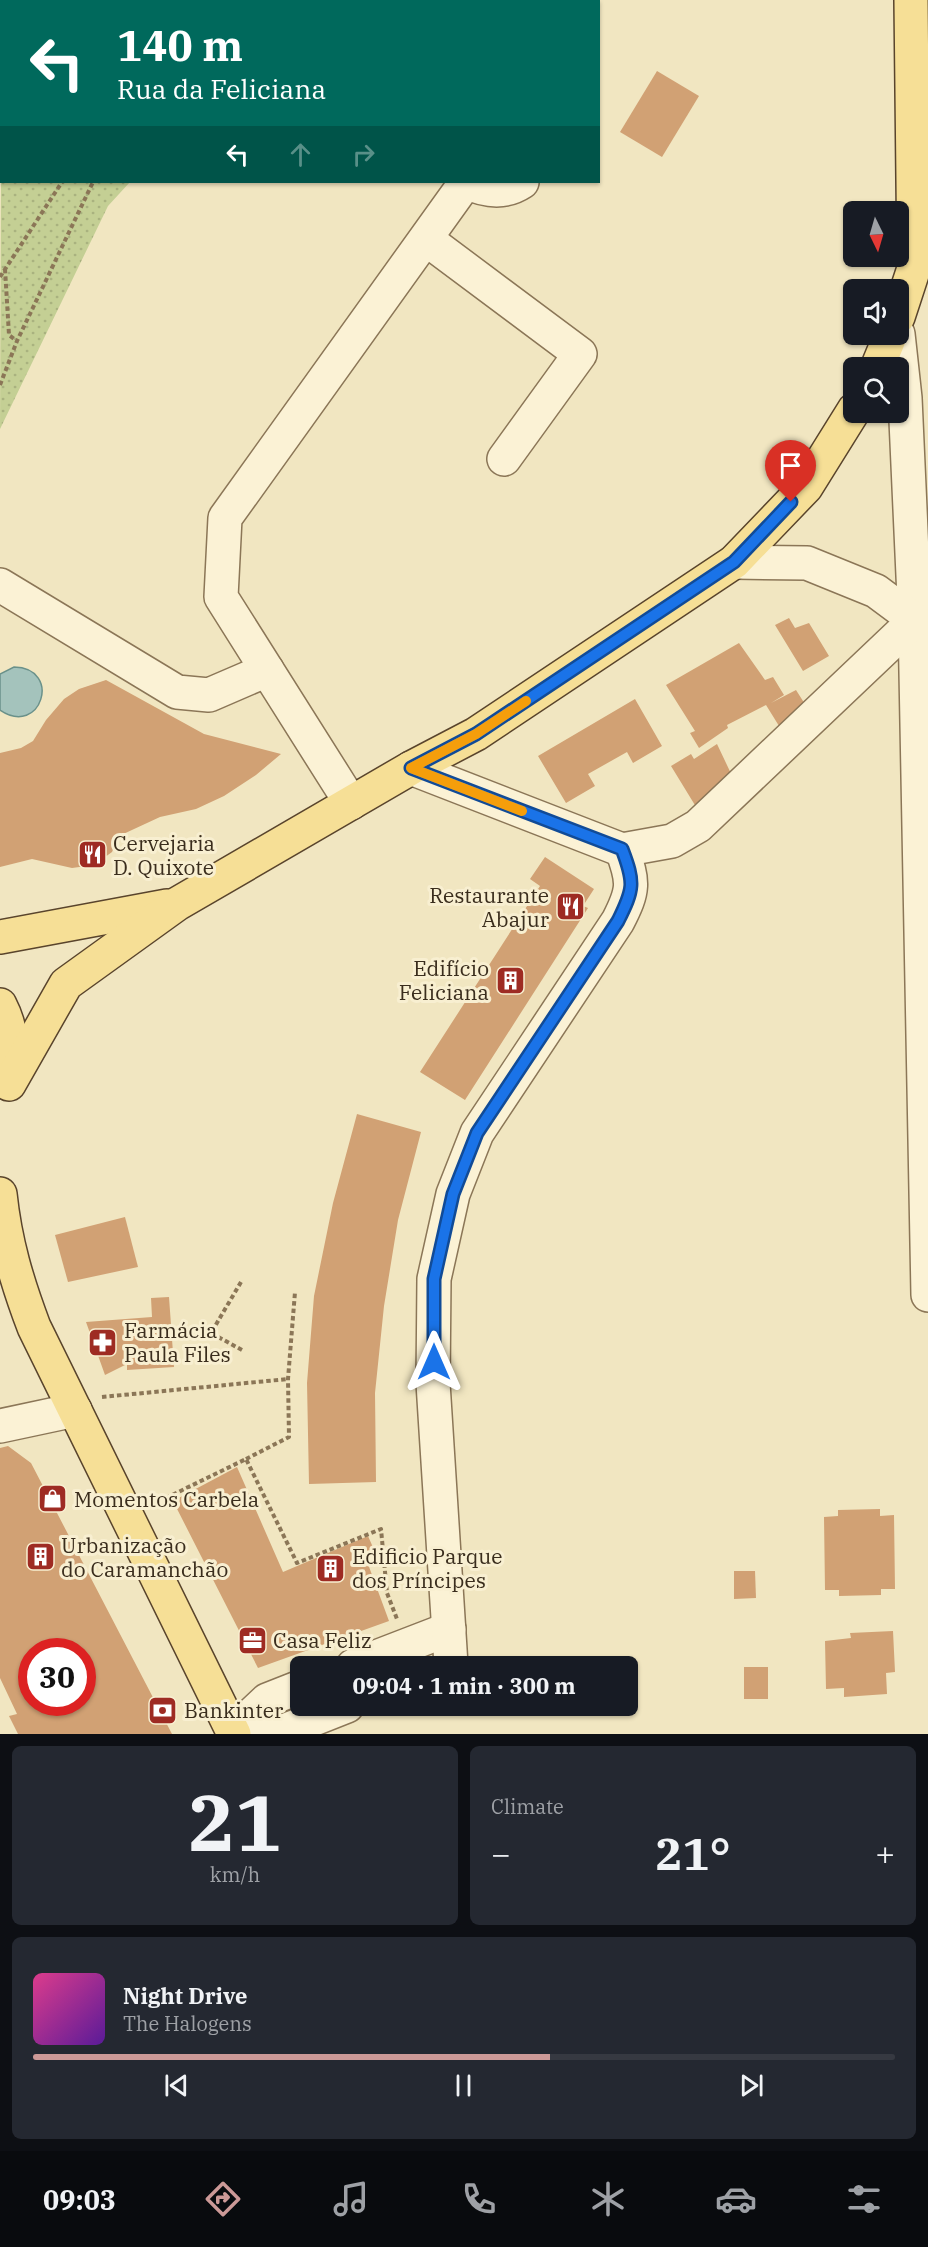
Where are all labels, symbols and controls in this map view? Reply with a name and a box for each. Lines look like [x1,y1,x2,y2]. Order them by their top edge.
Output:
text: 140 m [117,18,243,73]
icon: left [18,24,96,102]
text: Rua da Feliciana [117,71,326,106]
icon: left [221,138,254,171]
icon: ahead [284,138,317,171]
icon: right [347,138,380,171]
north arrow [843,201,909,267]
map controls [843,201,909,423]
button: sound [843,279,909,345]
button: search [843,357,909,423]
pin [765,440,816,502]
icon: arrive [774,449,807,482]
place label: Cervejaria D. Quixote [113,829,215,881]
restaurant icon: Cervejaria D. Quixote [76,839,108,871]
place label: Restaurante Abajur [429,881,550,933]
restaurant icon: Restaurante Abajur [554,891,586,923]
place label: Edifício Feliciana [399,954,489,1006]
building icon: Edifício Feliciana [494,964,526,996]
place label: Farmácia Paula Files [124,1316,231,1368]
pharmacy icon: Farmácia Paula Files [87,1326,119,1358]
position arrow [402,1330,466,1394]
shop icon: Momentos Carbela [37,1483,69,1515]
place label: Momentos Carbela [74,1485,259,1513]
place label: Urbanização do Caramanchão [61,1531,228,1583]
building icon: Urbanização do Caramanchão [24,1541,56,1573]
place label: Edificio Parque dos Príncipes [352,1542,503,1594]
building icon: Edificio Parque dos Príncipes [315,1552,347,1584]
office icon: Casa Feliz [236,1624,268,1656]
place label: Casa Feliz [273,1626,372,1654]
speed limit sign: 30 [18,1638,96,1716]
text: 09:04 · 1 min · 300 m [352,1671,576,1700]
bank icon: Bankinter [147,1694,179,1726]
place label: Bankinter [184,1696,284,1724]
text: 21 [188,1771,282,1872]
text: Climate [491,1793,564,1820]
text: 21° [655,1824,731,1882]
text: − [491,1832,511,1875]
text: + [875,1832,895,1875]
text: km/h [210,1861,260,1888]
text: Night Drive [123,1981,248,2010]
text: The Halogens [123,2010,252,2037]
icon: previous [160,2069,193,2102]
icon: pause [447,2069,480,2102]
icon: next [735,2069,768,2102]
icon: directions [202,2178,244,2220]
icon: music [330,2178,372,2220]
icon: phone [458,2178,500,2220]
icon: climate [587,2178,629,2220]
icon: car [715,2178,757,2220]
icon: filters [843,2178,885,2220]
text: 09:03 [43,2182,116,2217]

